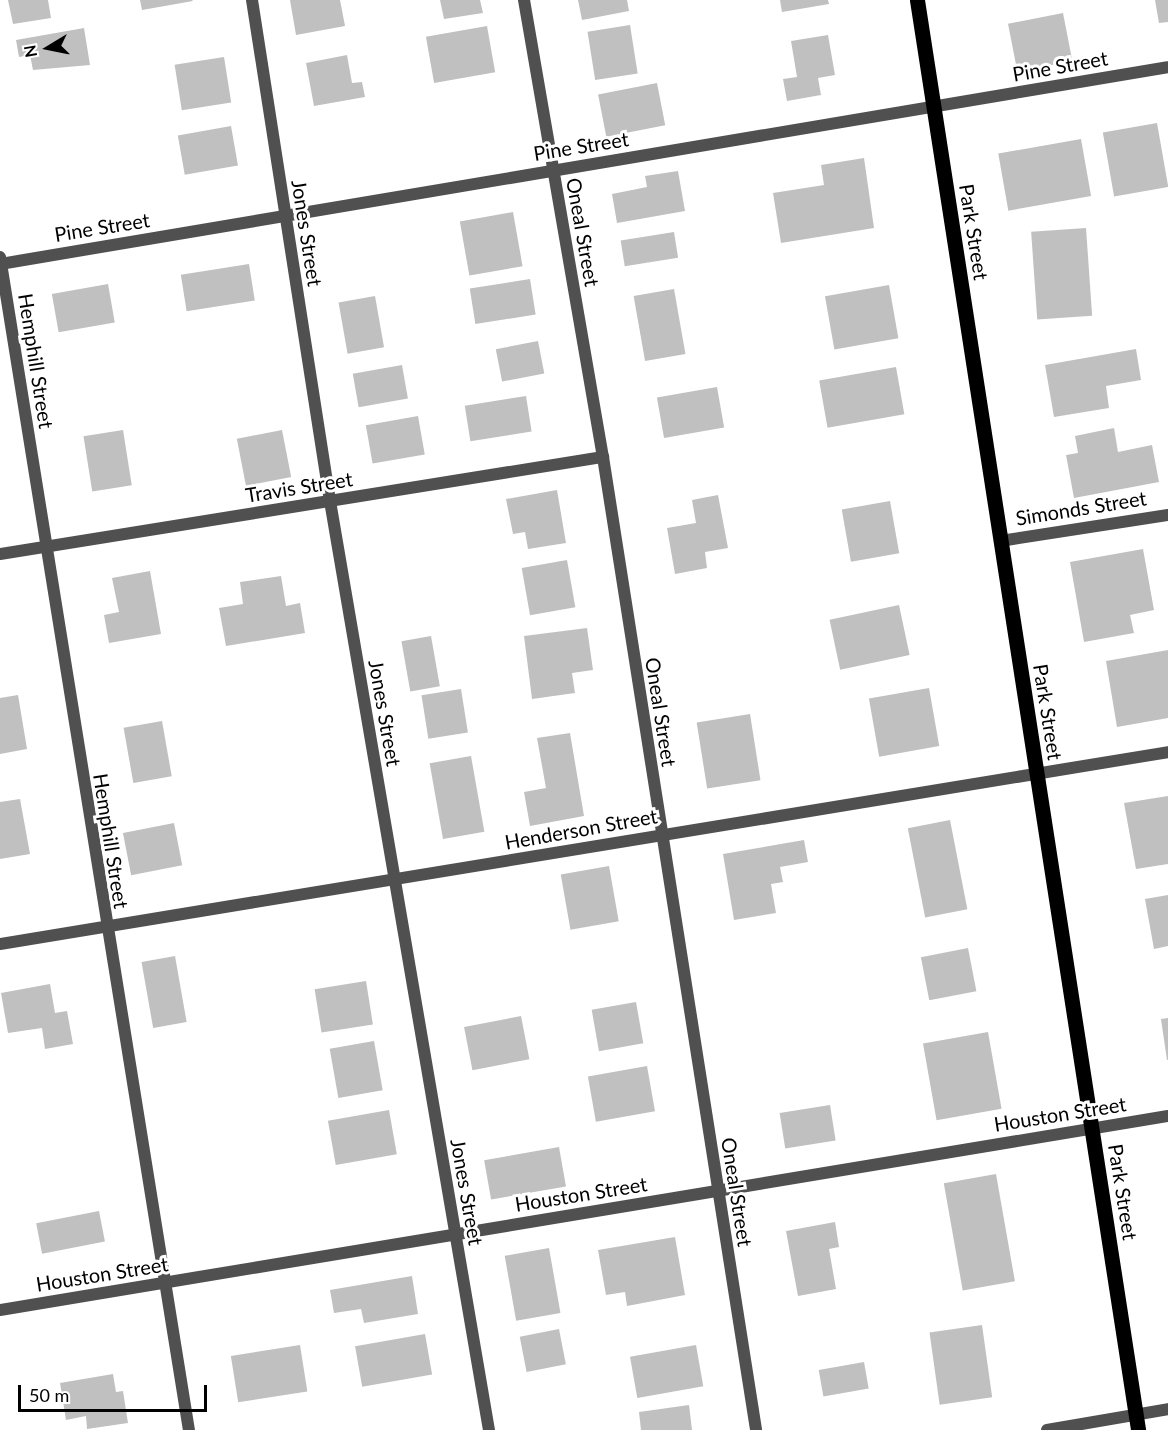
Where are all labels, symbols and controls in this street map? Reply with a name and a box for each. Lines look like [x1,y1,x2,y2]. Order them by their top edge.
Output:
north arrow [18,18,78,78]
text: N [19,44,40,59]
street label: Pine Street [1011,46,1109,86]
street label: Pine Street [532,127,630,165]
street label: Oneal Street [562,176,604,288]
street label: Jones Street [287,178,327,288]
street label: Park Street [955,182,993,282]
street label: Pine Street [53,208,151,246]
street label: Hemphill Street [13,292,59,430]
street label: Travis Street [244,467,354,507]
street label: Simonds Street [1014,486,1148,530]
street label: Oneal Street [641,656,681,768]
street label: Jones Street [364,658,406,768]
street label: Park Street [1029,662,1067,762]
street label: Hemphill Street [88,772,134,910]
street label: Henderson Street [503,804,659,854]
street label: Houston Street [992,1092,1128,1136]
street label: Oneal Street [717,1136,757,1248]
street label: Jones Street [446,1137,488,1247]
street label: Park Street [1104,1142,1142,1242]
street label: Houston Street [513,1172,649,1216]
street label: Houston Street [34,1252,170,1296]
scale bar [21,1373,210,1411]
text: 50 m [29,1384,69,1406]

